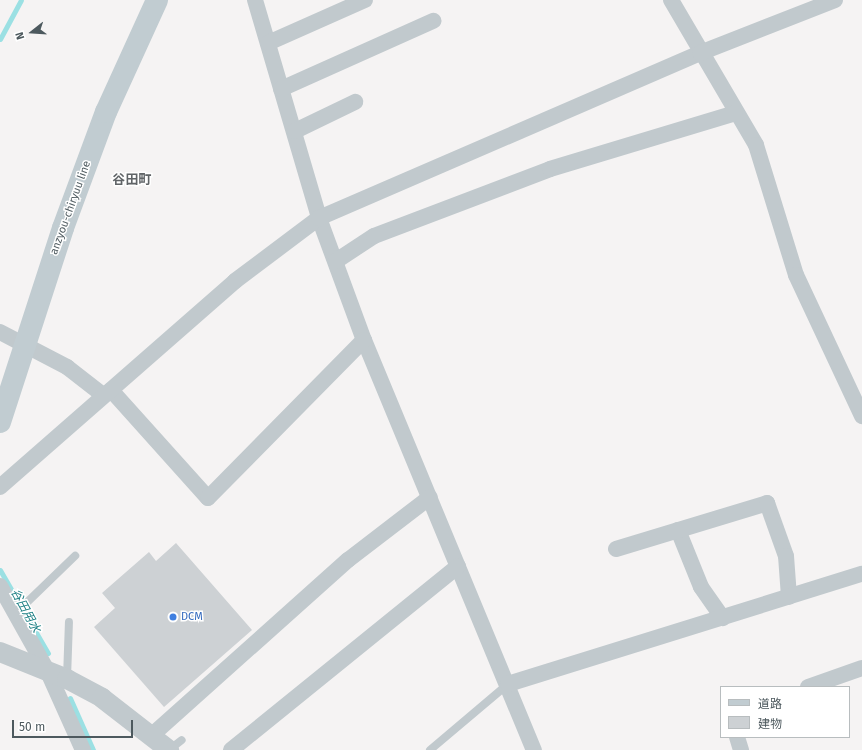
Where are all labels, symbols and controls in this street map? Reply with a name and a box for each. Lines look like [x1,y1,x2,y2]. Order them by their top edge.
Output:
north arrow [12,12,52,52]
text: N [13,30,27,41]
street label: anzyou-chiryuu line [48,159,94,257]
district label: 谷田町 [113,172,151,188]
water label: 谷田用水 [7,587,43,635]
place label: DCM [181,610,203,624]
marker: DCM [168,612,178,622]
legend [720,686,850,738]
text: 道路 [758,697,782,711]
scale bar [14,712,135,738]
text: 建物 [758,717,782,731]
text: 50 m [19,720,45,734]

